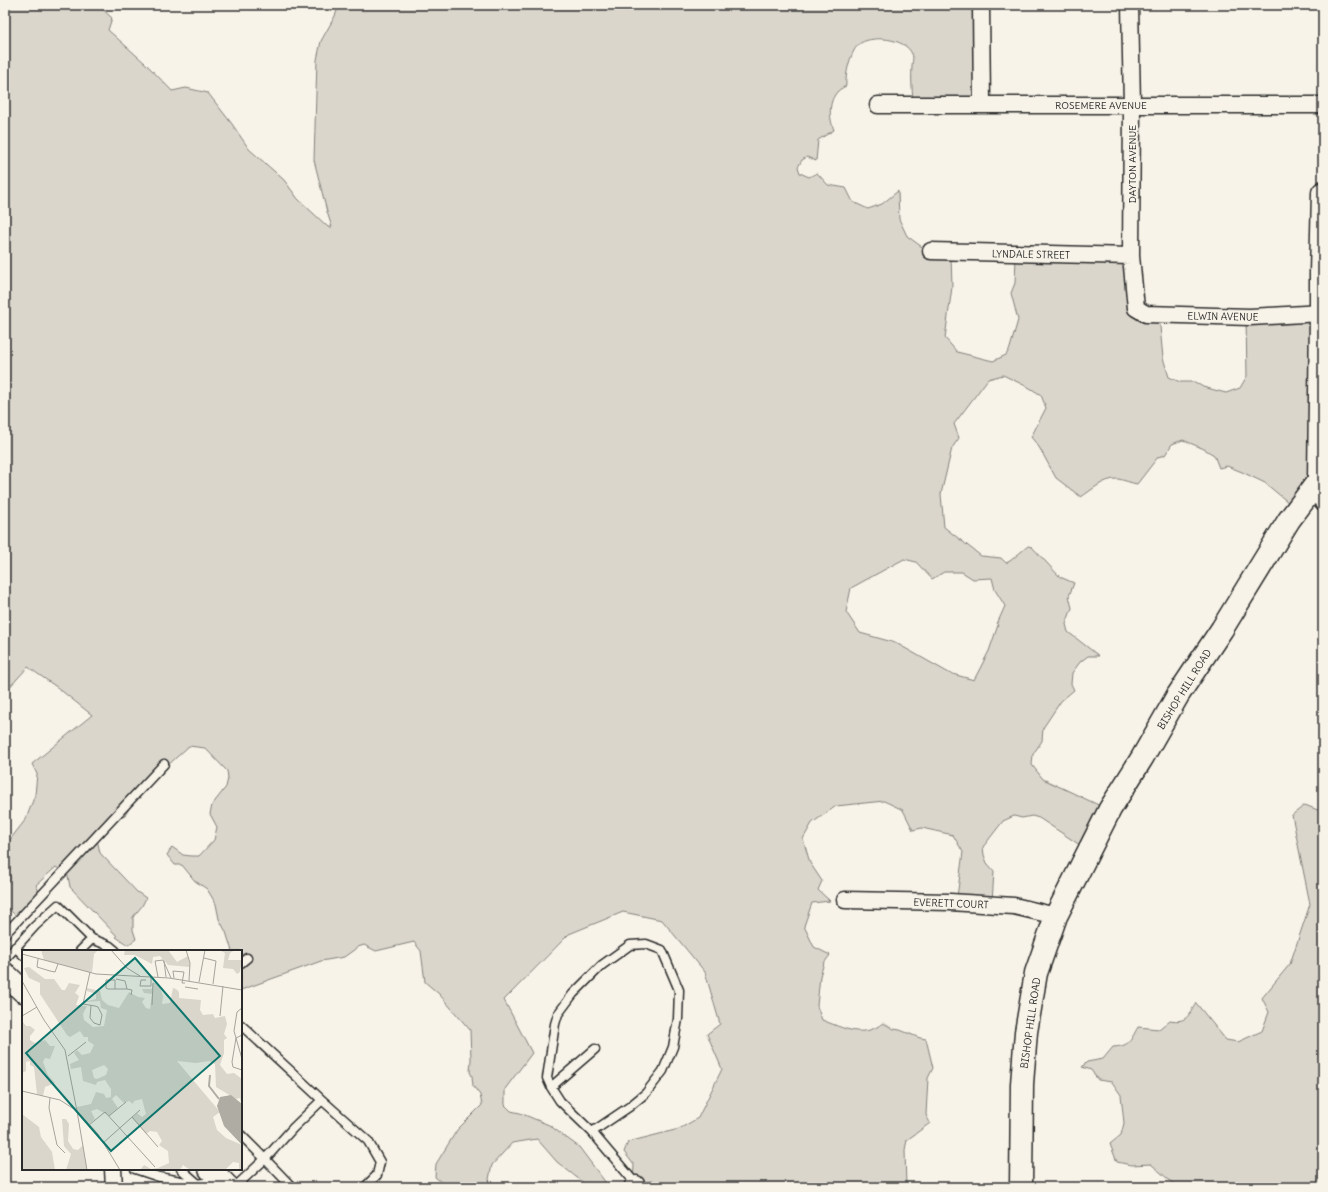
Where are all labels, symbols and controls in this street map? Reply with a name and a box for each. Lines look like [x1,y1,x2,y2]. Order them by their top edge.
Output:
street label: ROSEMERE AVENUE [1055,99,1147,112]
street label: DAYTON AVENUE [1126,125,1139,203]
street label: LYNDALE STREET [992,247,1070,262]
street label: ELWIN AVENUE [1187,309,1259,324]
street label: BISHOP HILL ROAD [1155,647,1214,732]
street label: EVERETT COURT [913,896,989,911]
inset map [22,950,242,1170]
street label: BISHOP HILL ROAD [1018,977,1043,1070]

